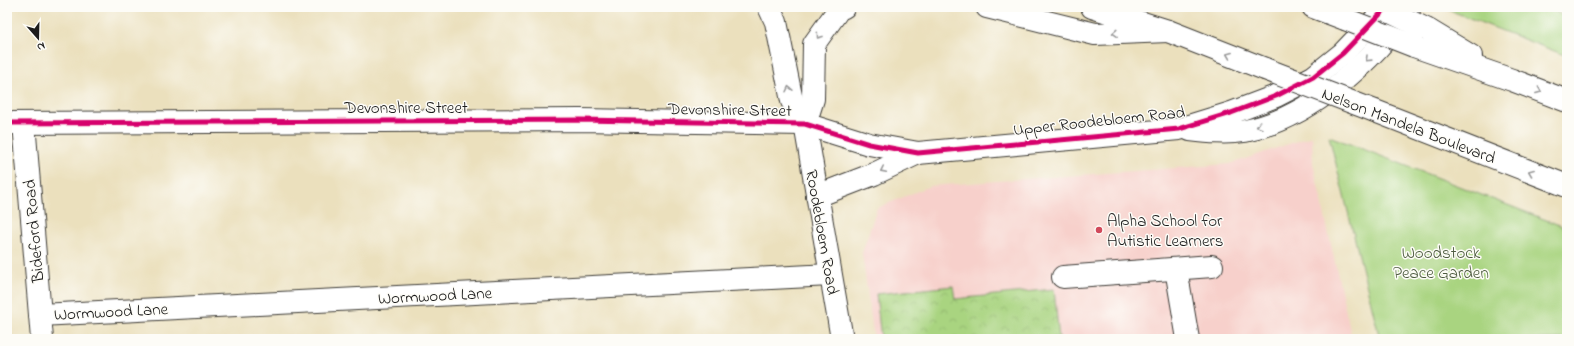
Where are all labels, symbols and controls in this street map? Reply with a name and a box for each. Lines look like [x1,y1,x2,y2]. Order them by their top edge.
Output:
north arrow [18,18,58,58]
one-way arrow [1112,29,1118,38]
one-way arrow [817,32,824,39]
text: N [35,38,47,55]
one-way arrow [1225,51,1232,59]
one-way arrow [1365,54,1373,62]
street label: Nelson Mandela Boulevard [1318,82,1499,171]
one-way arrow [786,86,794,92]
one-way arrow [1536,86,1543,94]
street label: Devonshire Street [343,96,468,121]
street label: Devonshire Street [667,97,792,124]
street label: Upper Roodebloem Road [1012,100,1187,143]
one-way arrow [1255,122,1262,130]
one-way arrow [879,165,887,173]
street label: Roodebloem Road [798,168,845,297]
one-way arrow [1527,168,1534,176]
street label: Bideford Road [17,178,52,284]
place label: Alpha School for Autistic Learners [1107,209,1223,254]
marker: Alpha School for Autistic Learners [1094,225,1104,235]
park label: Woodstock Peace Garden [1393,241,1489,286]
street label: Wormwood Lane [377,281,493,312]
street label: Wormwood Lane [53,297,169,328]

